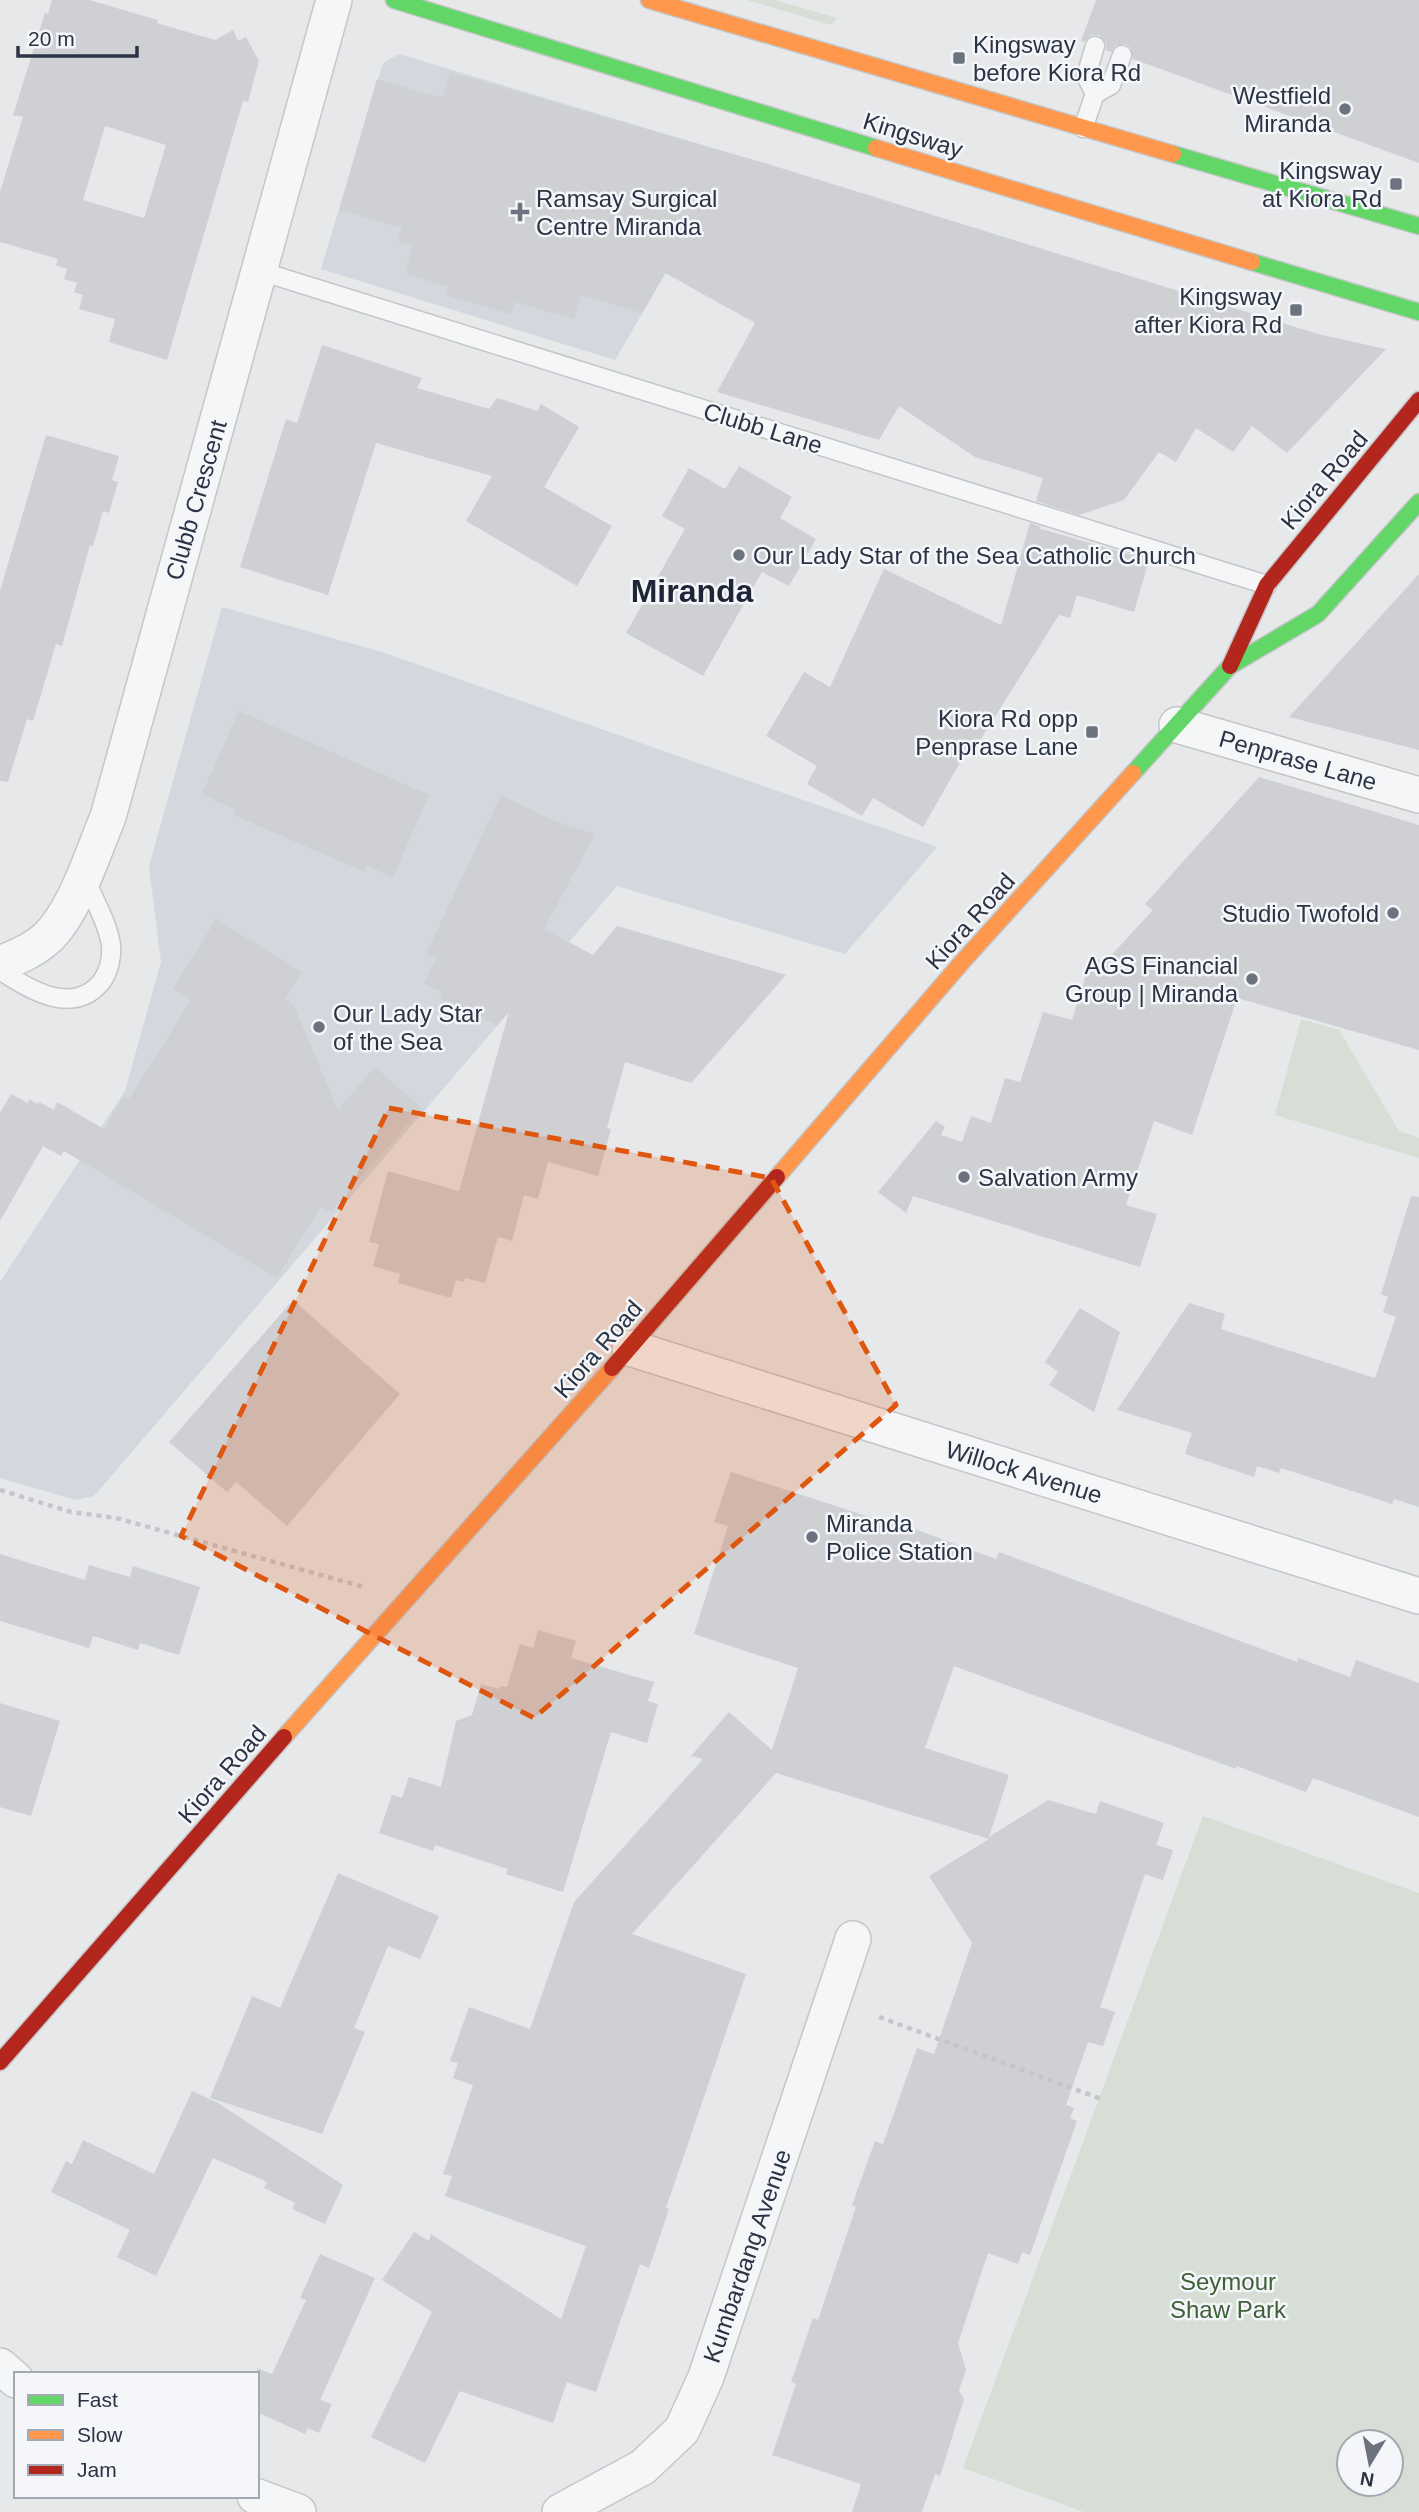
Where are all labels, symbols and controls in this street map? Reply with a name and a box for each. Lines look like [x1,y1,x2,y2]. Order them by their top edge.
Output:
scale bar [18,14,136,58]
text: 20 m [28,27,75,50]
place label: Kingsway before Kiora Rd [973,31,1141,86]
marker: Kingsway before Kiora Rd [951,50,967,66]
place label: Westfield Miranda [1233,82,1332,137]
marker: Westfield Miranda [1337,101,1353,117]
street label: Kingsway [860,107,966,163]
place label: Kingsway at Kiora Rd [1262,157,1382,212]
marker: Kingsway at Kiora Rd [1388,176,1404,192]
place label: Ramsay Surgical Centre Miranda [536,185,717,240]
marker: Ramsay Surgical Centre Miranda [510,202,530,222]
place label: Kingsway after Kiora Rd [1134,283,1282,338]
marker: Kingsway after Kiora Rd [1288,302,1304,318]
street label: Clubb Lane [700,397,826,459]
street label: Clubb Crescent [160,416,232,583]
street label: Kiora Road [1275,425,1373,535]
place label: Our Lady Star of the Sea Catholic Church [753,542,1196,569]
marker: Our Lady Star of the Sea Catholic Church [731,547,747,563]
district label: Miranda [631,573,754,609]
place label: Kiora Rd opp Penprase Lane [915,705,1078,760]
marker: Kiora Rd opp Penprase Lane [1084,724,1100,740]
street label: Penprase Lane [1216,725,1380,795]
street label: Kiora Road [920,867,1020,975]
place label: Studio Twofold [1222,900,1379,927]
marker: Studio Twofold [1385,905,1401,921]
place label: AGS Financial Group | Miranda [1065,952,1239,1007]
marker: AGS Financial Group | Miranda [1244,971,1260,987]
place label: Our Lady Star of the Sea [333,1000,482,1055]
marker: Our Lady Star of the Sea [311,1019,327,1035]
place label: Salvation Army [978,1164,1138,1191]
marker: Salvation Army [956,1169,972,1185]
street label: Kiora Road [548,1295,648,1403]
street label: Willock Avenue [942,1435,1106,1509]
place label: Miranda Police Station [826,1510,973,1565]
marker: Miranda Police Station [804,1529,820,1545]
street label: Kiora Road [172,1720,272,1828]
street label: Kumbardang Avenue [698,2146,796,2366]
park label: Seymour Shaw Park [1170,2268,1287,2323]
legend [14,2372,259,2498]
text: Fast [77,2388,118,2411]
text: Slow [77,2423,123,2446]
north arrow [1335,2428,1405,2498]
text: Jam [77,2458,117,2481]
text: N [1359,2468,1376,2491]

